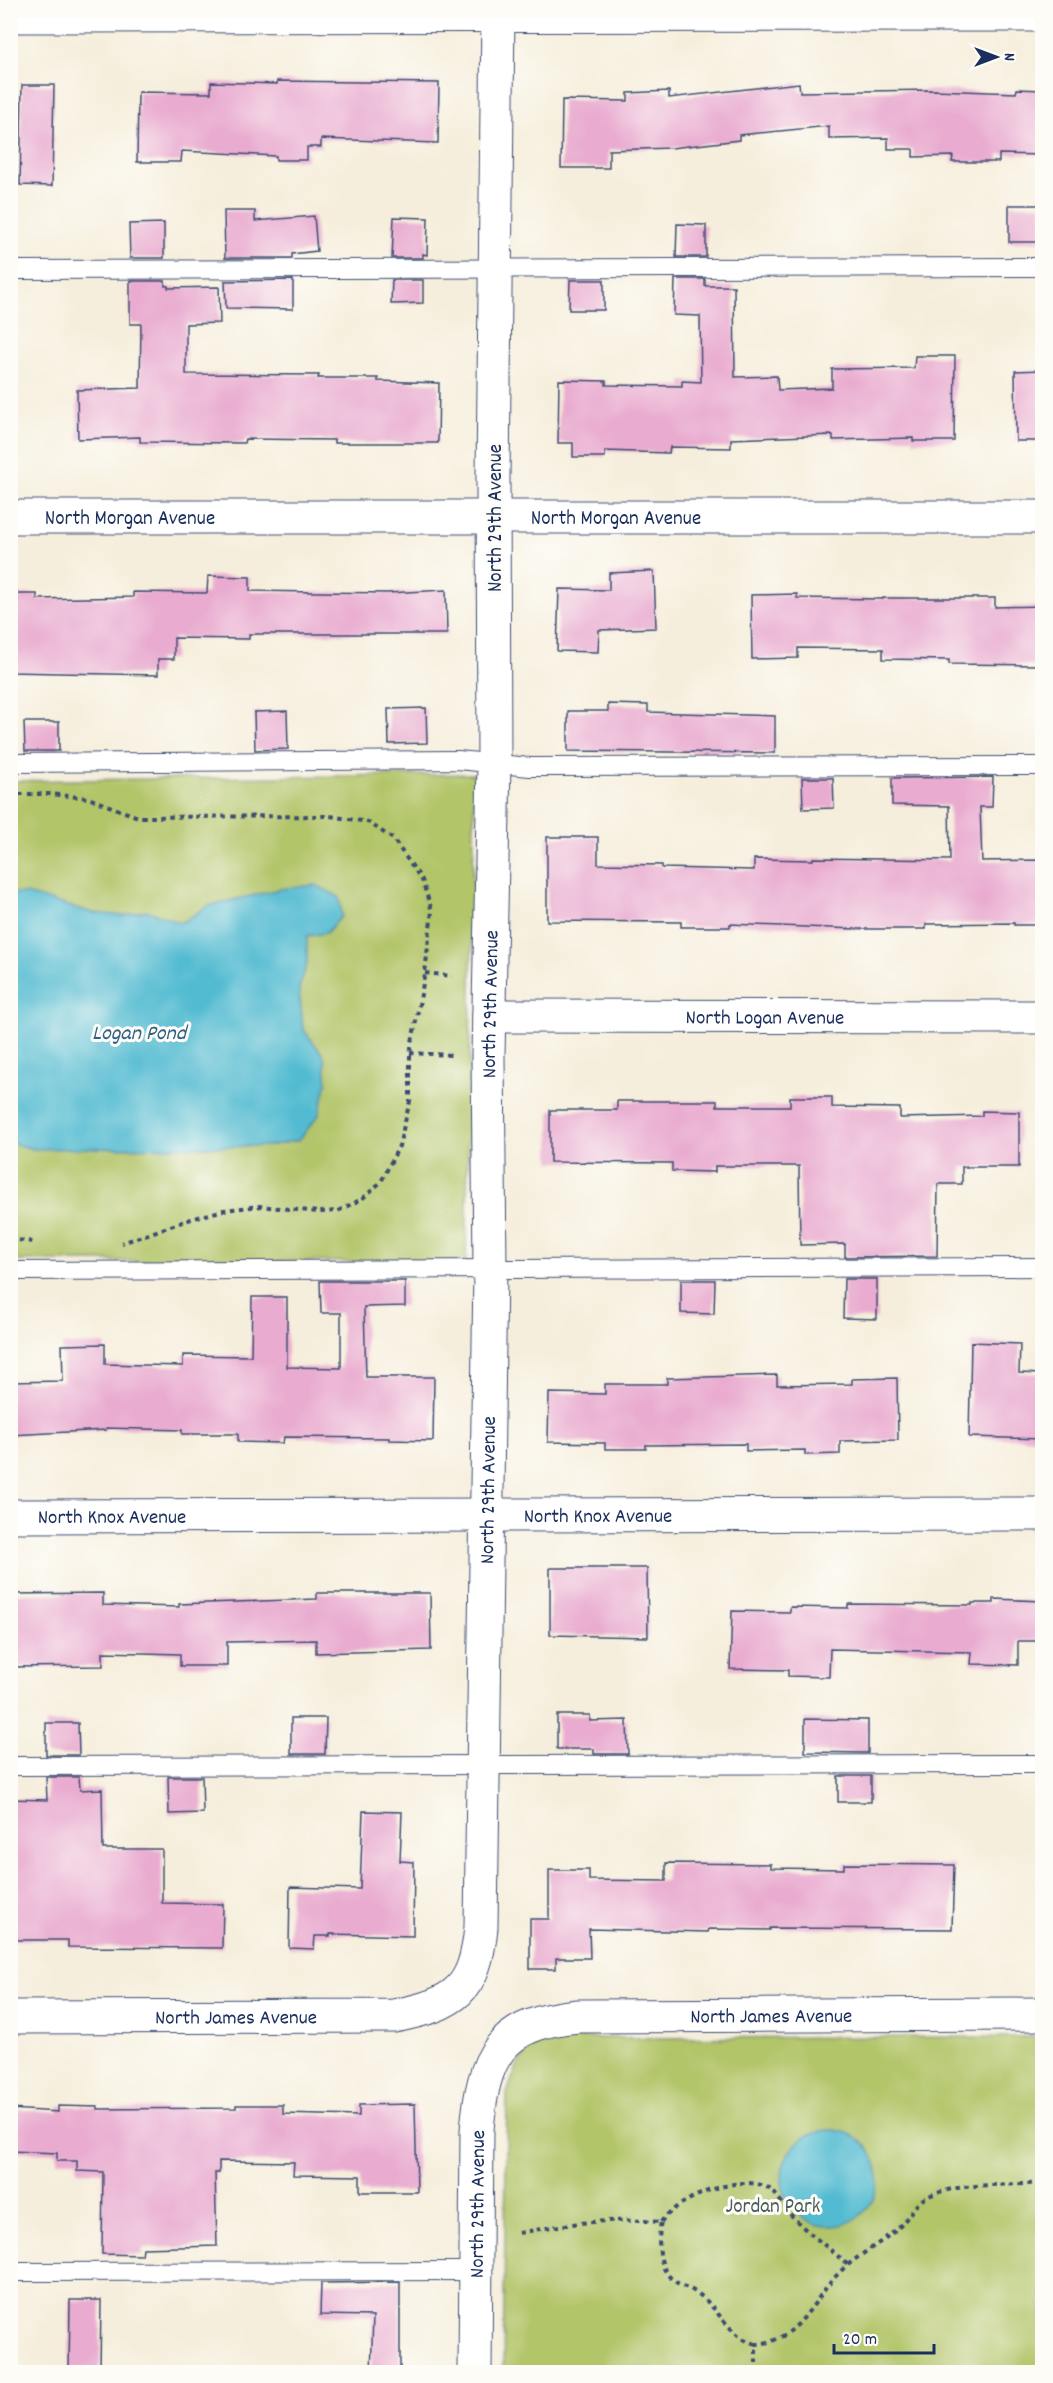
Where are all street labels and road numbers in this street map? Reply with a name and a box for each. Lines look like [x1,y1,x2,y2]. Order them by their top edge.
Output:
street label: North 29th Avenue [482,444,512,592]
street label: North Morgan Avenue [45,505,215,535]
street label: North Morgan Avenue [531,505,701,535]
street label: North 29th Avenue [476,930,509,1078]
street label: North Logan Avenue [686,1004,844,1035]
street label: North 29th Avenue [474,1416,506,1564]
street label: North Knox Avenue [524,1503,672,1533]
street label: North Knox Avenue [38,1504,186,1534]
street label: North James Avenue [690,2003,852,2034]
street label: North James Avenue [155,2004,317,2035]
street label: North 29th Avenue [464,2130,495,2278]

